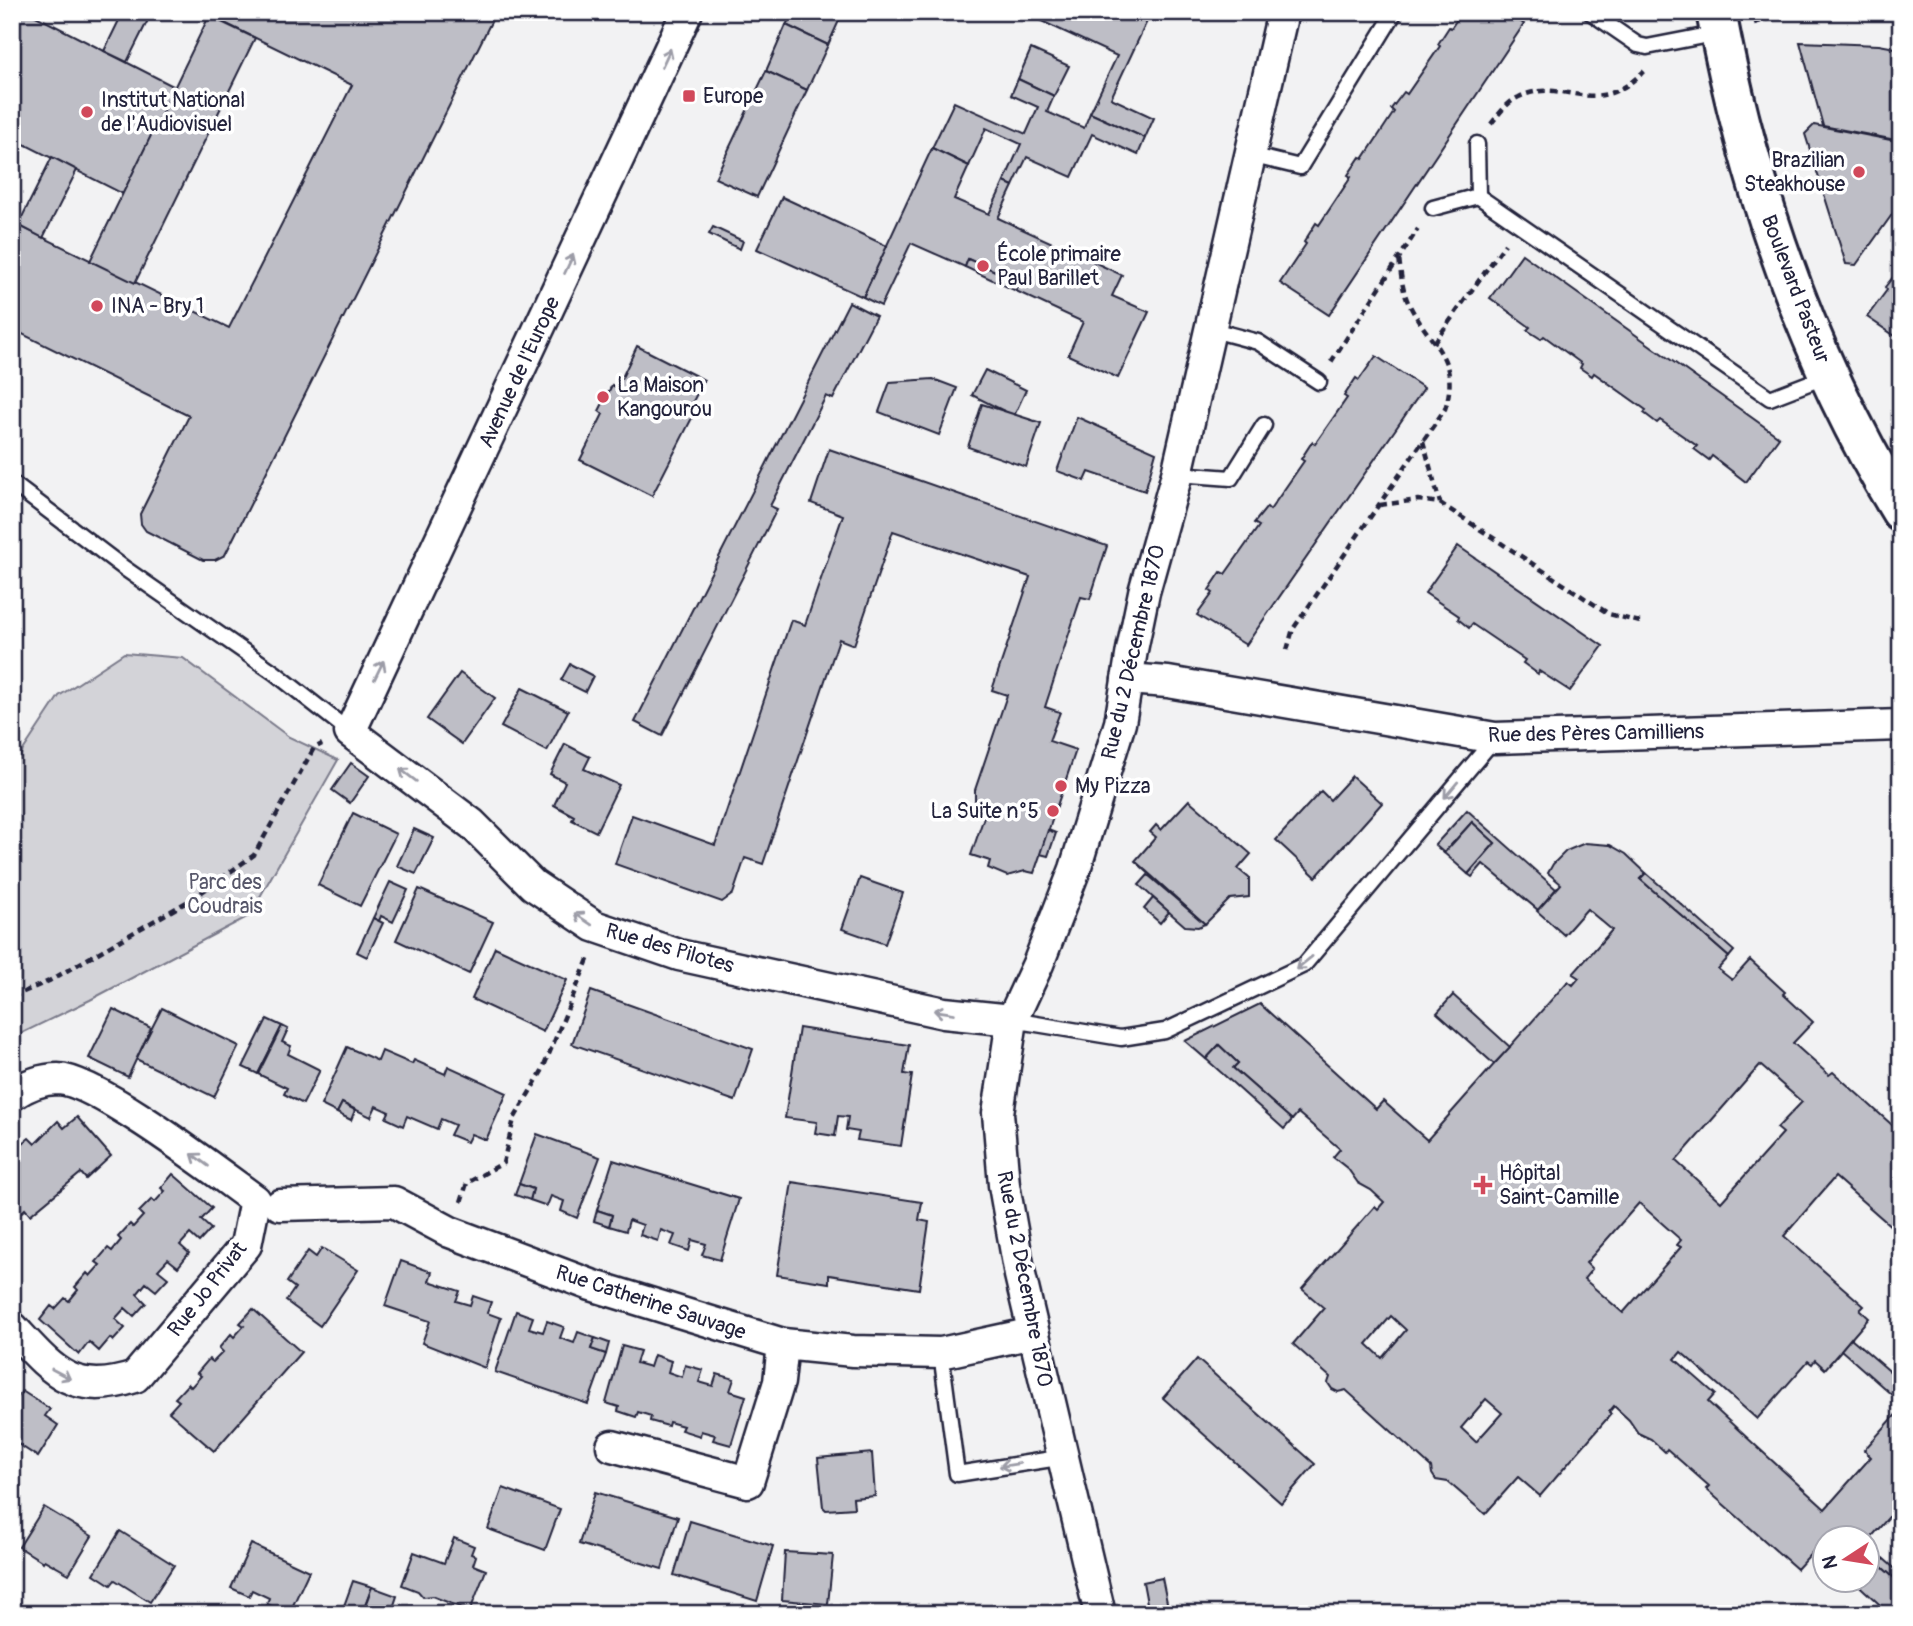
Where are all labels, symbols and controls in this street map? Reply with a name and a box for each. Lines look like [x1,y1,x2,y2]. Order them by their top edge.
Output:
one-way arrow [660,48,673,69]
place label: Europe [703,83,764,110]
place label: Institut National de l'Audiovisuel [101,87,245,138]
marker: Europe [681,88,697,104]
marker: Institut National de l'Audiovisuel [79,104,95,120]
place label: Brazilian Steakhouse [1744,147,1846,198]
marker: Brazilian Steakhouse [1851,164,1867,180]
street label: Boulevard Pasteur [1755,211,1836,368]
place label: École primaire Paul Barillet [997,241,1121,292]
one-way arrow [564,254,577,275]
marker: École primaire Paul Barillet [975,258,991,274]
street label: Avenue de l'Europe [473,292,567,452]
place label: INA - Bry 1 [111,293,204,320]
marker: INA - Bry 1 [89,298,105,314]
place label: La Maison Kangourou [617,372,712,423]
marker: La Maison Kangourou [595,389,611,405]
street label: Rue du 2 Décembre 1870 [1096,542,1171,762]
one-way arrow [373,660,387,681]
street label: Rue des Pères Camilliens [1488,718,1705,749]
one-way arrow [399,768,417,783]
place label: My Pizza [1075,773,1151,800]
marker: My Pizza [1053,778,1069,794]
one-way arrow [1443,780,1459,798]
place label: La Suite n°5 [930,798,1039,825]
marker: La Suite n°5 [1045,803,1061,819]
park label: Parc des Coudrais [187,869,263,920]
one-way arrow [574,911,593,926]
street label: Rue des Pilotes [603,917,738,980]
one-way arrow [1295,955,1313,970]
one-way arrow [933,1005,956,1018]
one-way arrow [191,1153,210,1168]
place label: Hôpital Saint-Camille [1499,1160,1620,1211]
street label: Rue du 2 Décembre 1870 [990,1169,1059,1389]
marker: Hôpital Saint-Camille [1473,1175,1493,1195]
street label: Rue Jo Privat [162,1236,253,1342]
street label: Rue Catherine Sauvage [552,1259,750,1346]
one-way arrow [50,1367,71,1381]
one-way arrow [999,1459,1022,1472]
north arrow [1812,1524,1882,1594]
text: N [1817,1553,1843,1571]

